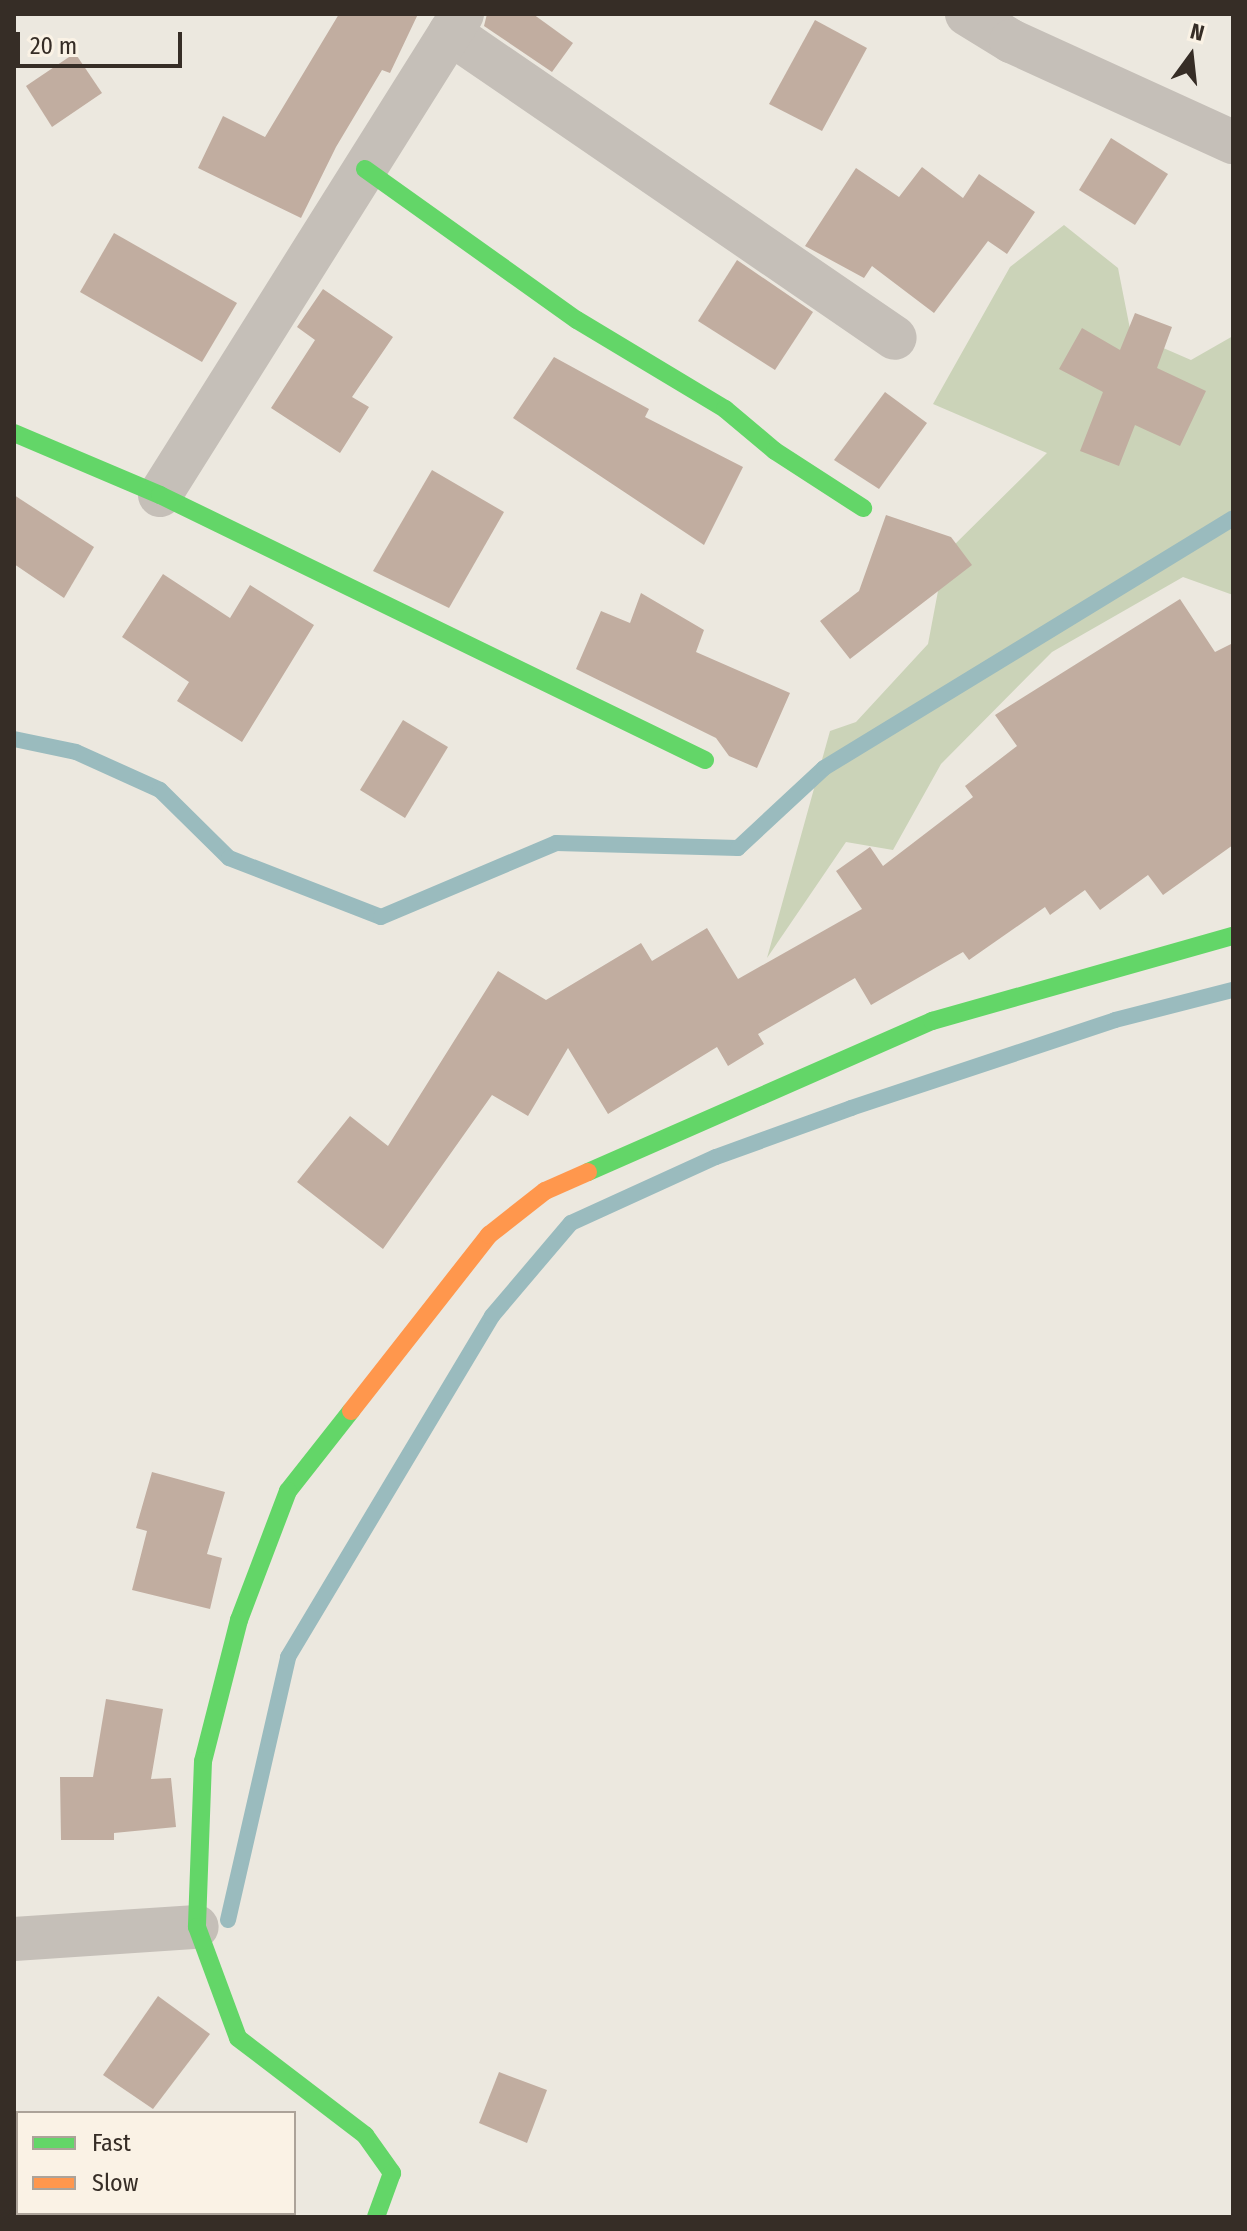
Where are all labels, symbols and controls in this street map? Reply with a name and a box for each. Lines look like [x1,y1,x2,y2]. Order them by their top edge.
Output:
scale bar [20,16,186,66]
north arrow [1151,16,1231,96]
text: N [1187,18,1207,47]
text: 20 m [30,32,77,60]
legend [16,2111,296,2215]
text: Fast [92,2129,131,2157]
text: Slow [92,2169,138,2197]

